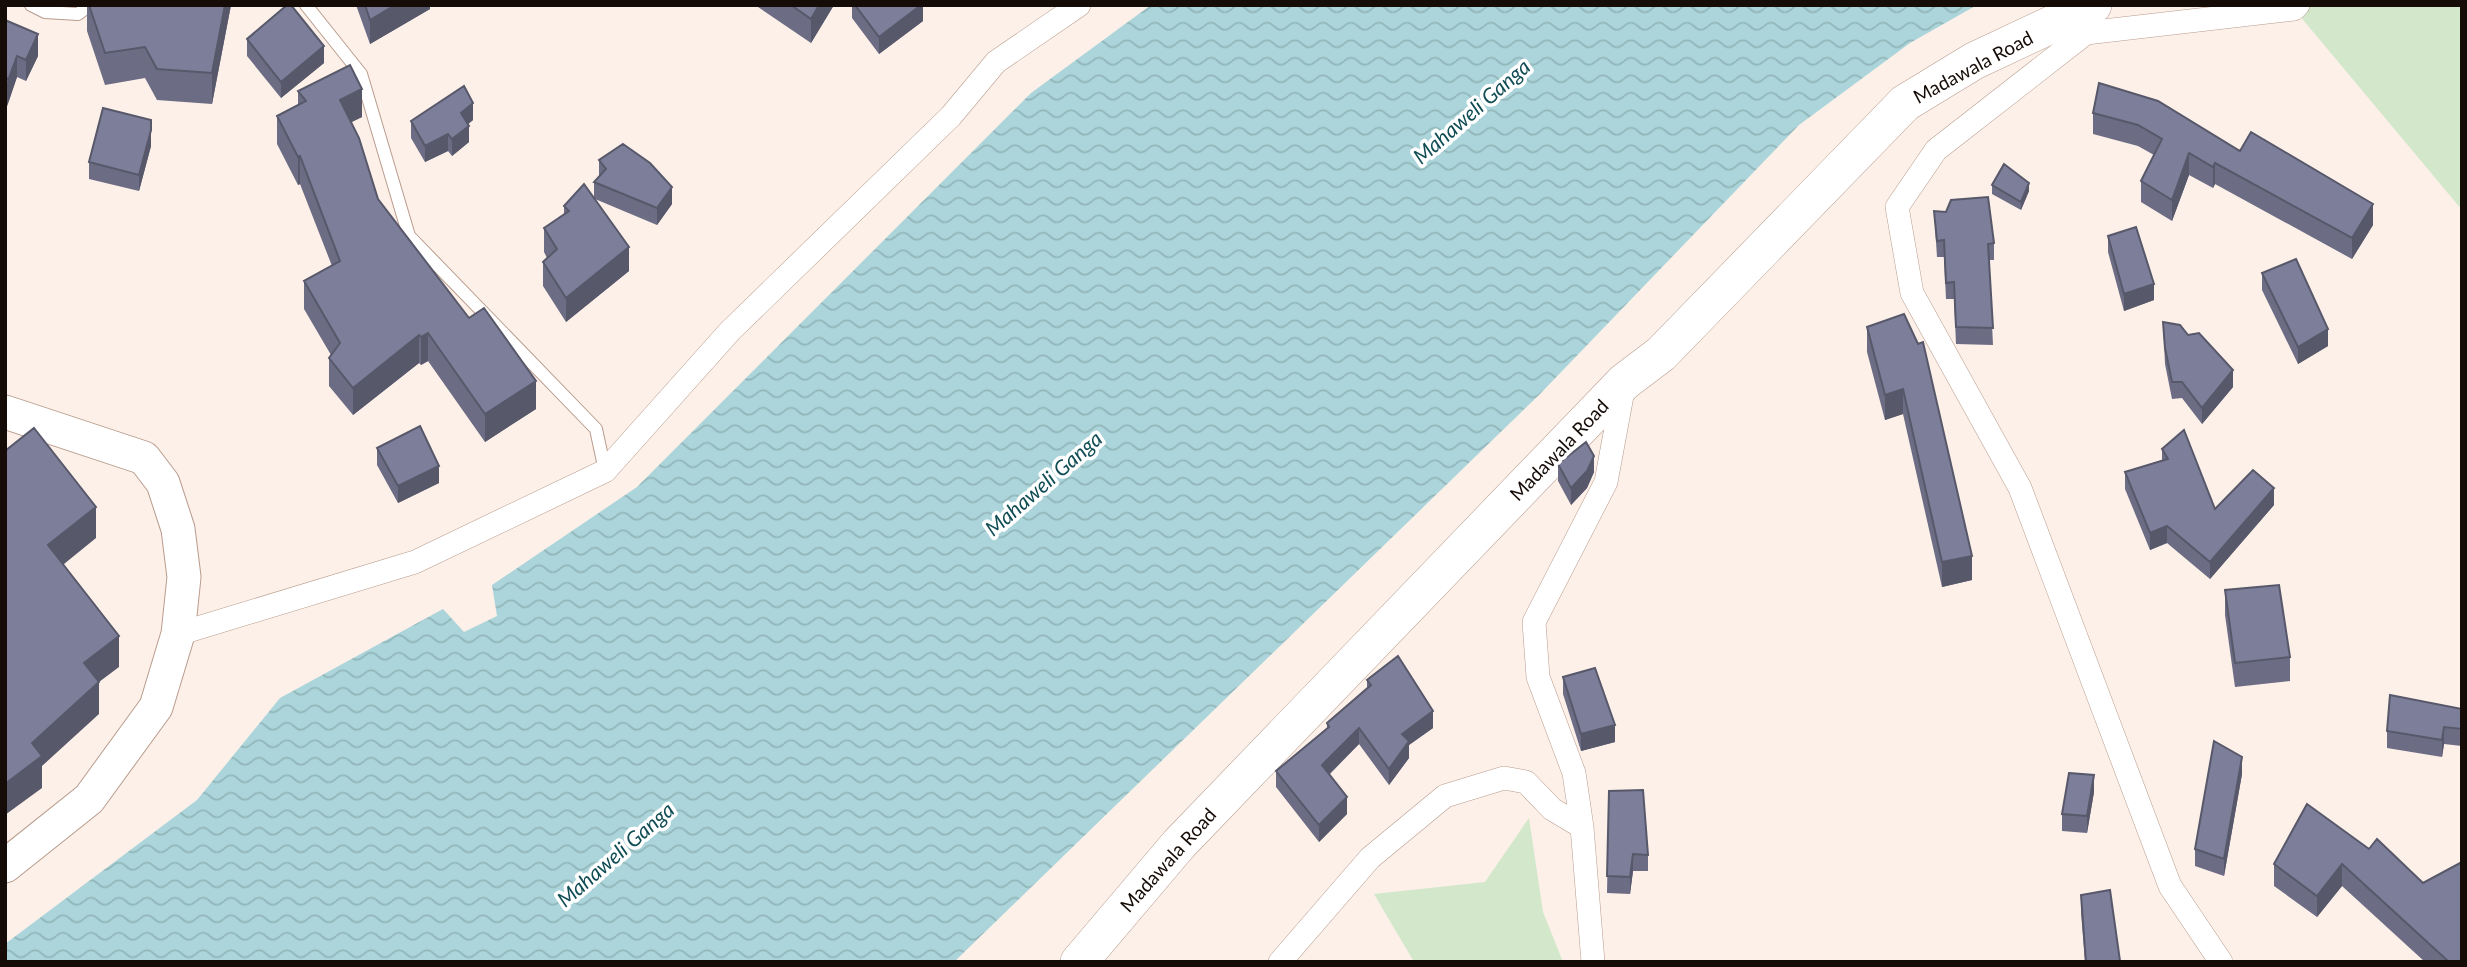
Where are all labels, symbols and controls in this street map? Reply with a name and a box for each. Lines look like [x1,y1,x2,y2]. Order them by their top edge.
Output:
street label: Madawala Road [1909,25,2036,108]
water label: Mahaweli Ganga [1408,53,1534,168]
street label: Madawala Road [1505,394,1613,505]
water label: Mahaweli Ganga [980,425,1106,540]
water label: Mahaweli Ganga [552,796,678,911]
street label: Madawala Road [1115,803,1220,916]

